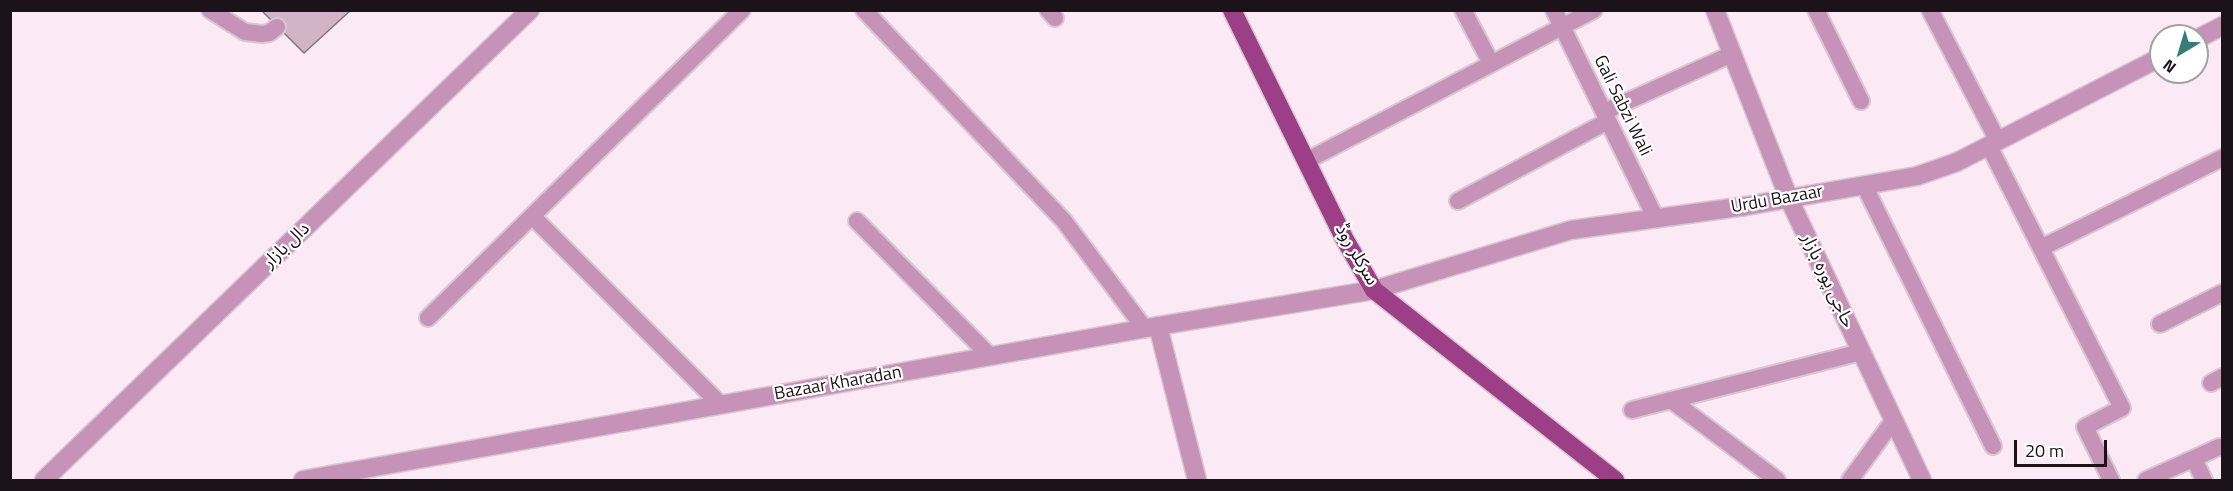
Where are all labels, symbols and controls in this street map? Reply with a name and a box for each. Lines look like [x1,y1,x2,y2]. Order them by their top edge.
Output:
north arrow [2149,24,2209,84]
street label: Gali Sabzi Wali [1588,52,1656,160]
text: N [2157,54,2181,79]
street label: Urdu Bazaar [1729,181,1825,219]
street label: دال بازار [259,219,315,273]
street label: سرکلر روڈ [1330,220,1382,290]
street label: حاجی پورہ بازار [1796,230,1858,332]
street label: Bazaar Kharadan [773,362,903,406]
scale bar [2017,428,2110,466]
text: 20 m [2025,437,2064,464]

